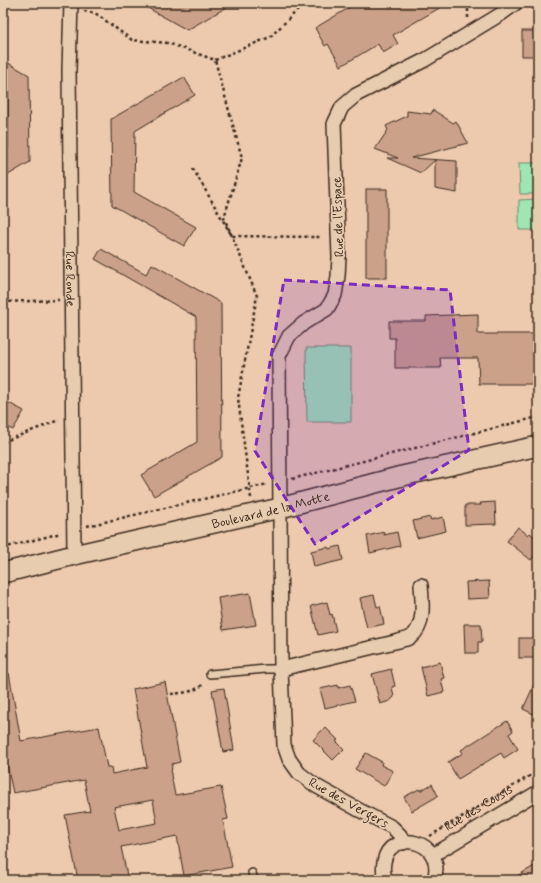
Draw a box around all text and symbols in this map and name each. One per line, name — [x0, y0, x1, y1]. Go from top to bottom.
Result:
street label: Rue de l'Espace — [329, 176, 348, 257]
street label: Rue Ronde — [61, 251, 78, 307]
street label: Boulevard de la Motte — [210, 488, 332, 533]
street label: Rue des Vergers — [304, 774, 392, 834]
street label: Rue des Cousis — [441, 781, 516, 836]

